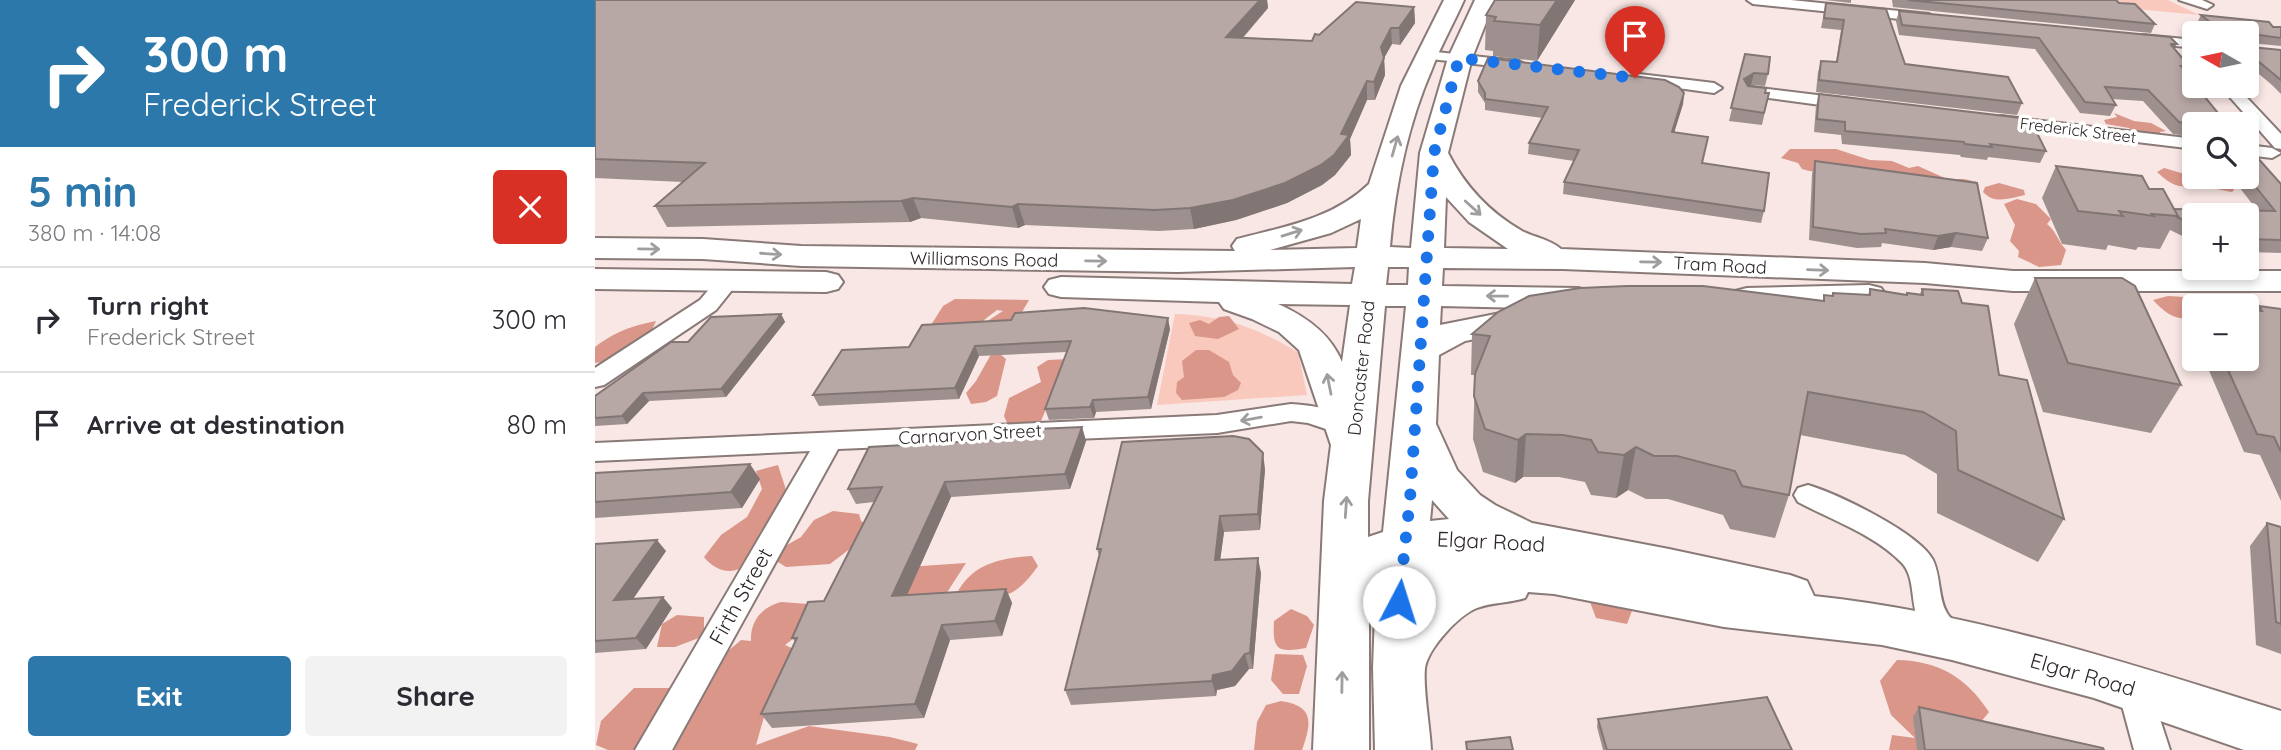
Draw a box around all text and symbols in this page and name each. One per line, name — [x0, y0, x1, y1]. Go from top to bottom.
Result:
pin — [1605, 6, 1665, 78]
icon: arrive — [1616, 17, 1654, 55]
north arrow — [2182, 21, 2259, 98]
map controls — [2182, 21, 2259, 371]
text: 300 m — [143, 23, 288, 84]
icon: right — [28, 28, 119, 119]
text: Frederick Street — [143, 84, 377, 124]
button: search — [2182, 112, 2259, 189]
street label: Frederick Street — [2019, 113, 2137, 147]
one-way arrow — [1389, 135, 1402, 157]
text: 5 min — [28, 165, 138, 218]
button: close — [493, 170, 567, 244]
one-way arrow — [1464, 200, 1482, 216]
button: + — [2182, 203, 2259, 280]
text: 380 m · 14:08 — [28, 218, 161, 247]
one-way arrow — [1280, 225, 1302, 238]
one-way arrow — [637, 242, 660, 256]
street label: Williamsons Road — [910, 246, 1058, 272]
one-way arrow — [759, 248, 782, 261]
street label: Tram Road — [1673, 251, 1767, 279]
one-way arrow — [1084, 254, 1107, 268]
one-way arrow — [1639, 255, 1662, 269]
one-way arrow — [1807, 264, 1830, 277]
text: Turn right — [87, 289, 209, 322]
one-way arrow — [1486, 290, 1509, 303]
button: − — [2182, 294, 2259, 371]
street label: Doncaster Road — [1342, 299, 1380, 437]
icon: right — [28, 301, 66, 339]
text: 300 m — [492, 303, 567, 336]
text: Frederick Street — [87, 322, 255, 351]
one-way arrow — [1322, 373, 1335, 396]
icon: arrive — [28, 406, 66, 444]
text: Arrive at destination — [87, 408, 345, 441]
text: 80 m — [507, 408, 567, 441]
one-way arrow — [1240, 413, 1263, 426]
street label: Carnarvon Street — [898, 419, 1042, 449]
one-way arrow — [1340, 496, 1353, 519]
street label: Elgar Road — [1436, 525, 1546, 557]
street label: Firth Street — [703, 543, 777, 649]
position arrow — [1362, 565, 1436, 639]
street label: Elgar Road — [2027, 647, 2139, 701]
button: Exit — [28, 656, 291, 736]
button: Share — [305, 656, 567, 736]
one-way arrow — [1335, 671, 1349, 694]

